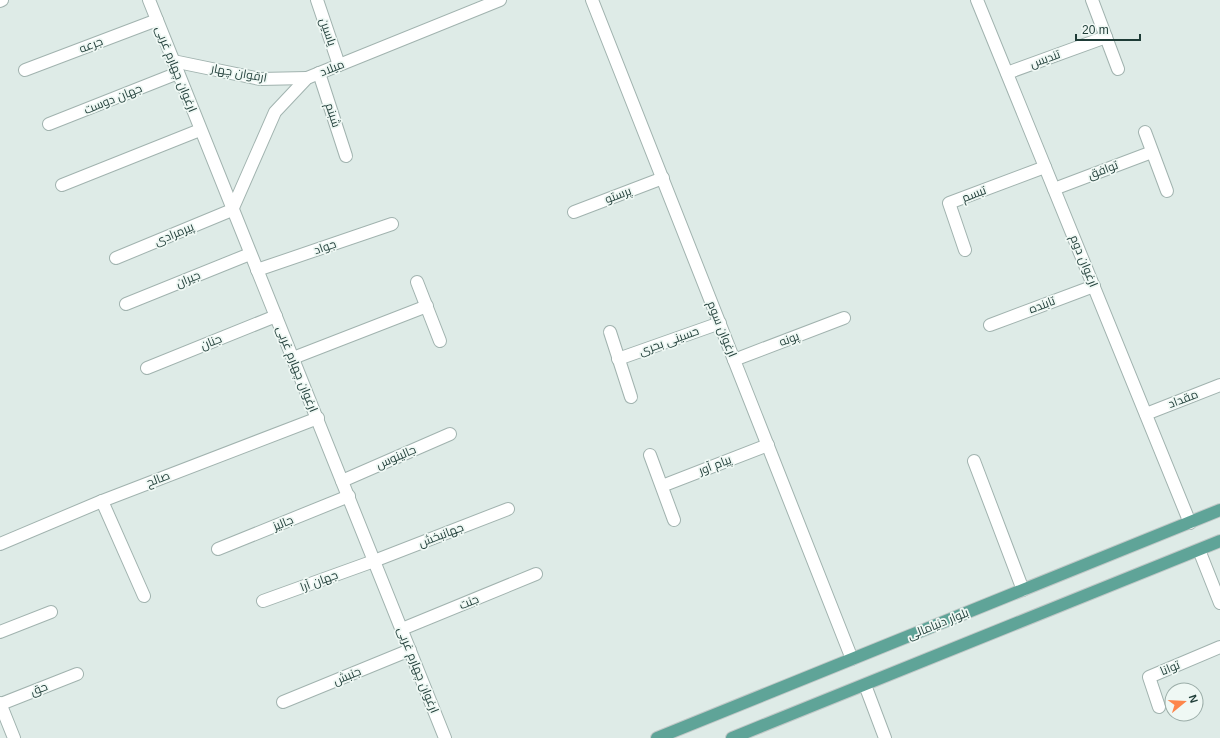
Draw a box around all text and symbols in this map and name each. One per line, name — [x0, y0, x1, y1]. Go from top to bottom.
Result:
street label: یاسین — [317, 16, 340, 49]
scale bar — [1076, 16, 1140, 42]
text: 20 m — [1082, 23, 1109, 37]
street label: ارغوان چهارم غربی — [150, 24, 200, 115]
street label: جرعه — [77, 34, 105, 56]
street label: تندیس — [1028, 47, 1063, 71]
street label: میلاد — [318, 57, 346, 79]
street label: ارقوان چهار — [209, 61, 268, 87]
street label: جهان دوست — [82, 81, 144, 117]
street label: شبنم — [322, 101, 344, 129]
street label: توافق — [1086, 158, 1121, 182]
street label: پرستو — [603, 183, 635, 208]
street label: تبسم — [960, 183, 989, 206]
street label: پیرمرادی — [152, 219, 197, 250]
street label: ارغوان دوم — [1066, 233, 1101, 289]
street label: جواد — [312, 237, 338, 257]
street label: جیران — [174, 268, 202, 290]
street label: تابنده — [1027, 293, 1058, 316]
street label: ارغوان سوم — [703, 299, 740, 360]
street label: ارغوان چهارم غربی — [271, 324, 321, 415]
street label: حسینی بحری — [637, 324, 701, 358]
street label: پونه — [777, 329, 802, 351]
street label: جنان — [198, 331, 224, 353]
street label: مقداد — [1166, 387, 1200, 411]
street label: جالینوس — [374, 442, 418, 472]
street label: پیام آور — [696, 452, 735, 480]
street label: صالح — [144, 468, 172, 491]
street label: جالیز — [270, 513, 295, 534]
street label: جهانبخش — [417, 520, 465, 550]
street label: جهان آرا — [298, 568, 340, 594]
street label: جنت — [457, 592, 481, 612]
street label: بلوار دنیامالی — [905, 605, 971, 643]
street label: ارغوان چهارم غربی — [392, 625, 442, 716]
street label: توانا — [1158, 657, 1183, 678]
street label: جنبش — [331, 664, 363, 688]
street label: حق — [28, 679, 50, 699]
north arrow — [1164, 682, 1204, 722]
text: N — [1187, 693, 1200, 705]

